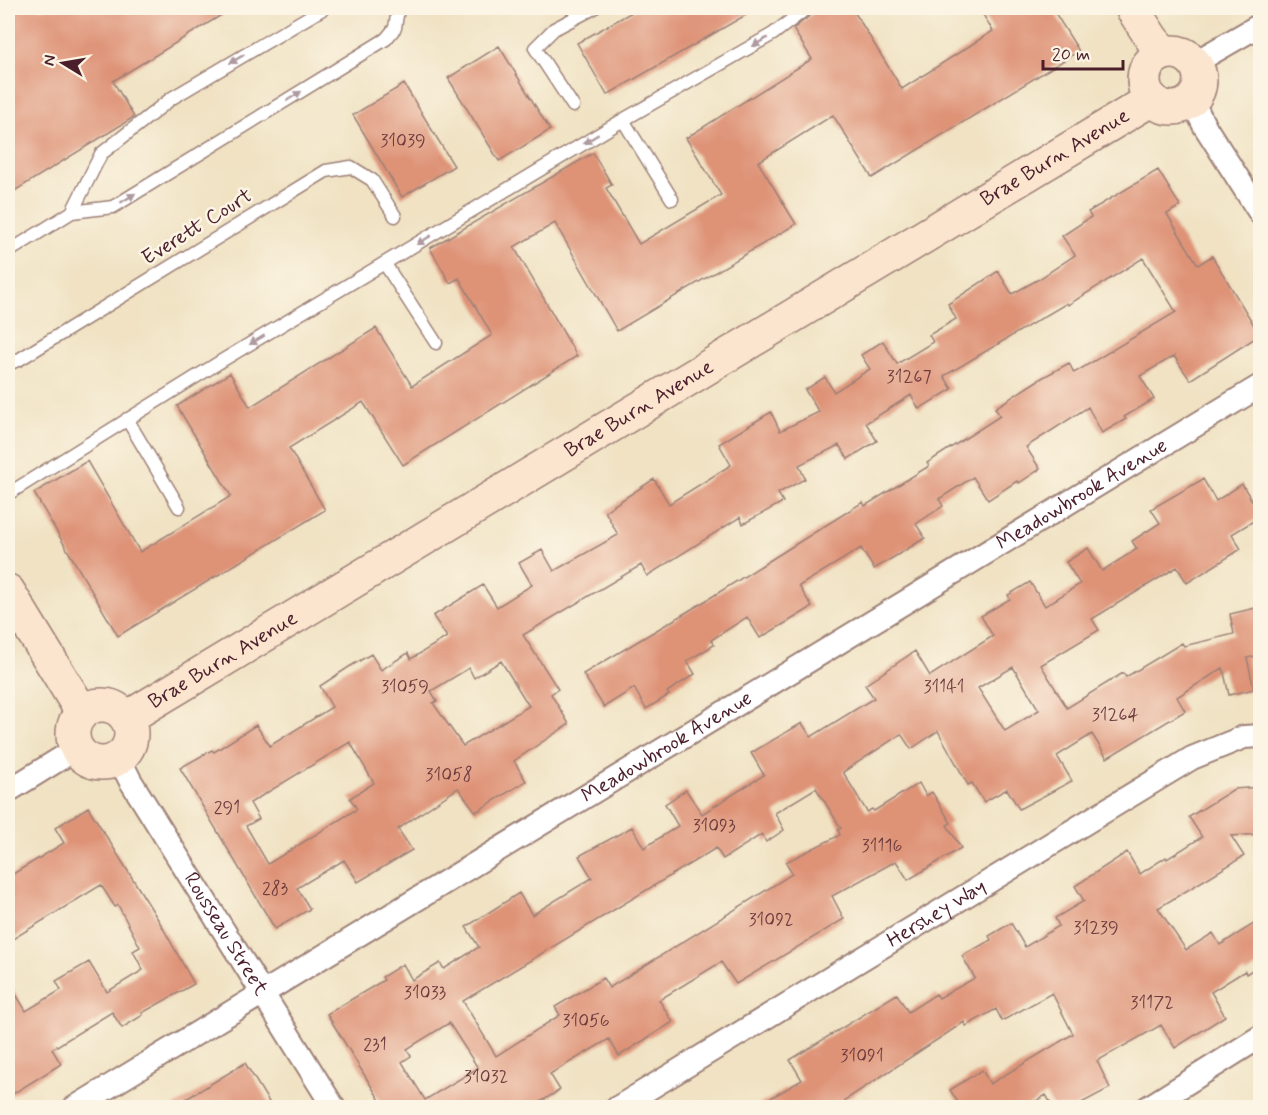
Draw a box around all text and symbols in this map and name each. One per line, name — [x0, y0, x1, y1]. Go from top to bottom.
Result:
north arrow — [33, 33, 93, 93]
scale bar — [1043, 33, 1122, 71]
one-way arrow — [752, 36, 768, 47]
text: 20 m — [1052, 43, 1090, 67]
text: N — [38, 53, 61, 68]
one-way arrow — [229, 54, 246, 64]
one-way arrow — [286, 90, 302, 101]
street label: Brae Burn Avenue — [975, 102, 1135, 213]
house number: 31039 — [380, 129, 426, 153]
one-way arrow — [583, 134, 599, 145]
street label: Everett Court — [136, 182, 258, 272]
one-way arrow — [120, 193, 136, 204]
one-way arrow — [415, 235, 432, 245]
one-way arrow — [248, 335, 265, 345]
street label: Brae Burn Avenue — [559, 353, 719, 465]
house number: 31267 — [887, 365, 931, 389]
street label: Meadowbrook Avenue — [991, 432, 1173, 557]
street label: Brae Burn Avenue — [143, 604, 303, 716]
house number: 31059 — [381, 675, 429, 699]
house number: 31141 — [923, 675, 965, 699]
street label: Meadowbrook Avenue — [576, 684, 758, 810]
house number: 31264 — [1092, 703, 1138, 727]
house number: 31058 — [425, 763, 473, 787]
house number: 291 — [214, 796, 240, 820]
house number: 31093 — [692, 814, 736, 838]
house number: 31116 — [862, 834, 902, 858]
street label: Rousseau Street — [177, 867, 275, 1002]
street label: Hershey Way — [882, 873, 991, 954]
house number: 283 — [262, 877, 288, 901]
house number: 31092 — [748, 908, 794, 932]
house number: 31239 — [1073, 916, 1119, 940]
house number: 31033 — [404, 981, 447, 1005]
house number: 31172 — [1130, 991, 1174, 1015]
house number: 31056 — [562, 1009, 610, 1033]
house number: 231 — [363, 1033, 387, 1057]
house number: 31091 — [840, 1044, 884, 1068]
house number: 31032 — [464, 1065, 508, 1089]

